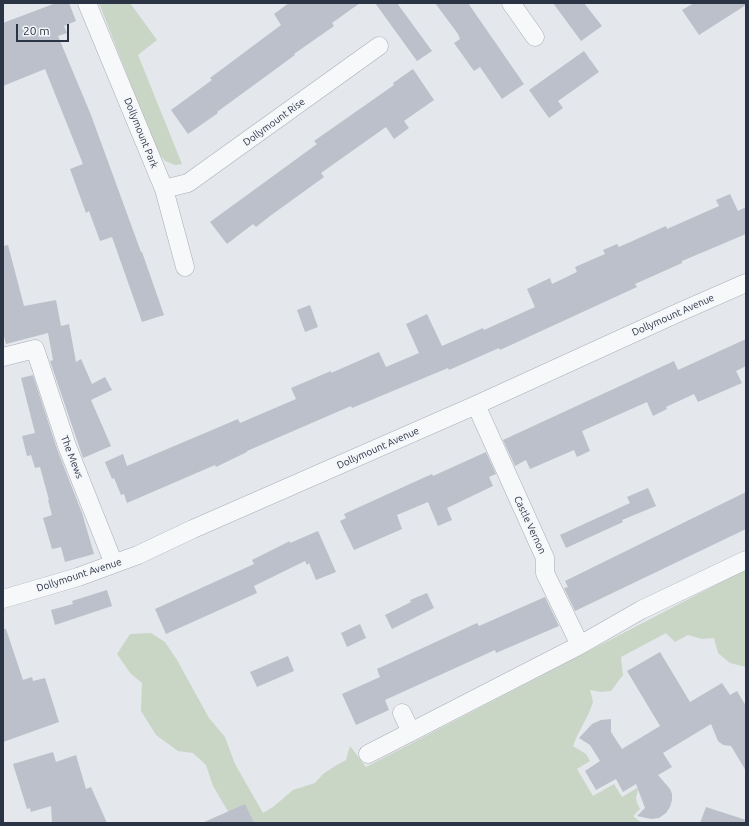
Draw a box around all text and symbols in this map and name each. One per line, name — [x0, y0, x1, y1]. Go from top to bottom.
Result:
scale bar — [18, 16, 71, 42]
text: 20 m — [23, 24, 50, 37]
street label: Dollymount Park — [121, 96, 161, 170]
street label: Dollymount Rise — [241, 96, 307, 148]
street label: Dollymount Avenue — [630, 291, 716, 339]
street label: Dollymount Avenue — [335, 424, 421, 472]
street label: The Mews — [58, 434, 86, 480]
street label: Castle Vernon — [511, 494, 549, 556]
street label: Dollymount Avenue — [35, 556, 123, 594]

